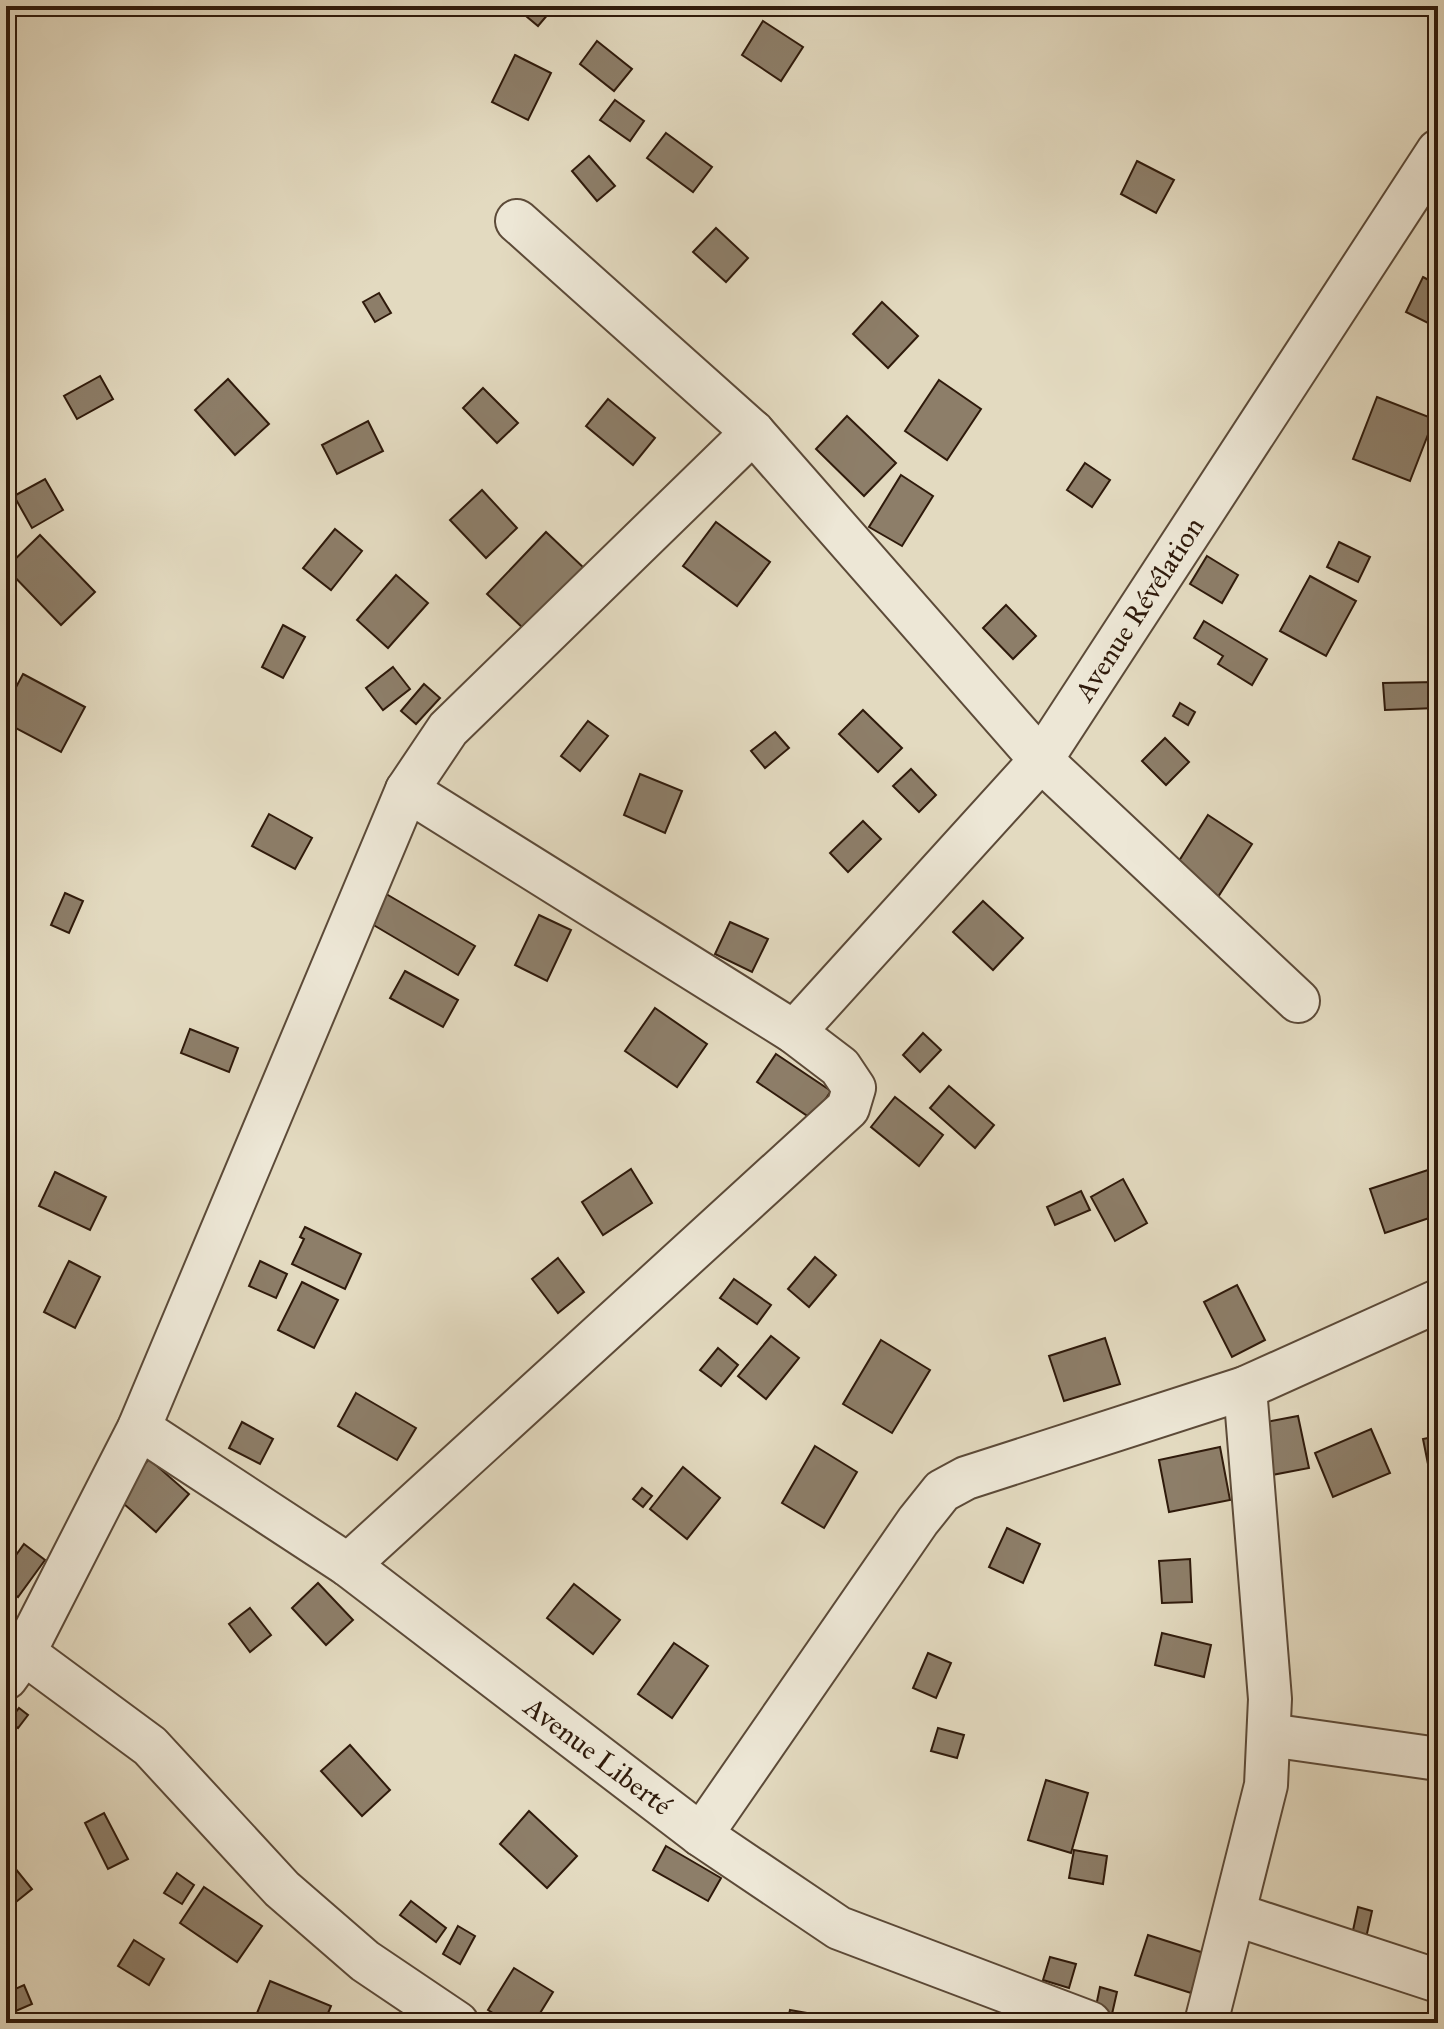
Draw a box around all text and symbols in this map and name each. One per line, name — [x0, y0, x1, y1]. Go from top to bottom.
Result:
street label: Avenue Révélation — [1066, 510, 1211, 708]
street label: Avenue Liberté — [517, 1689, 679, 1823]

